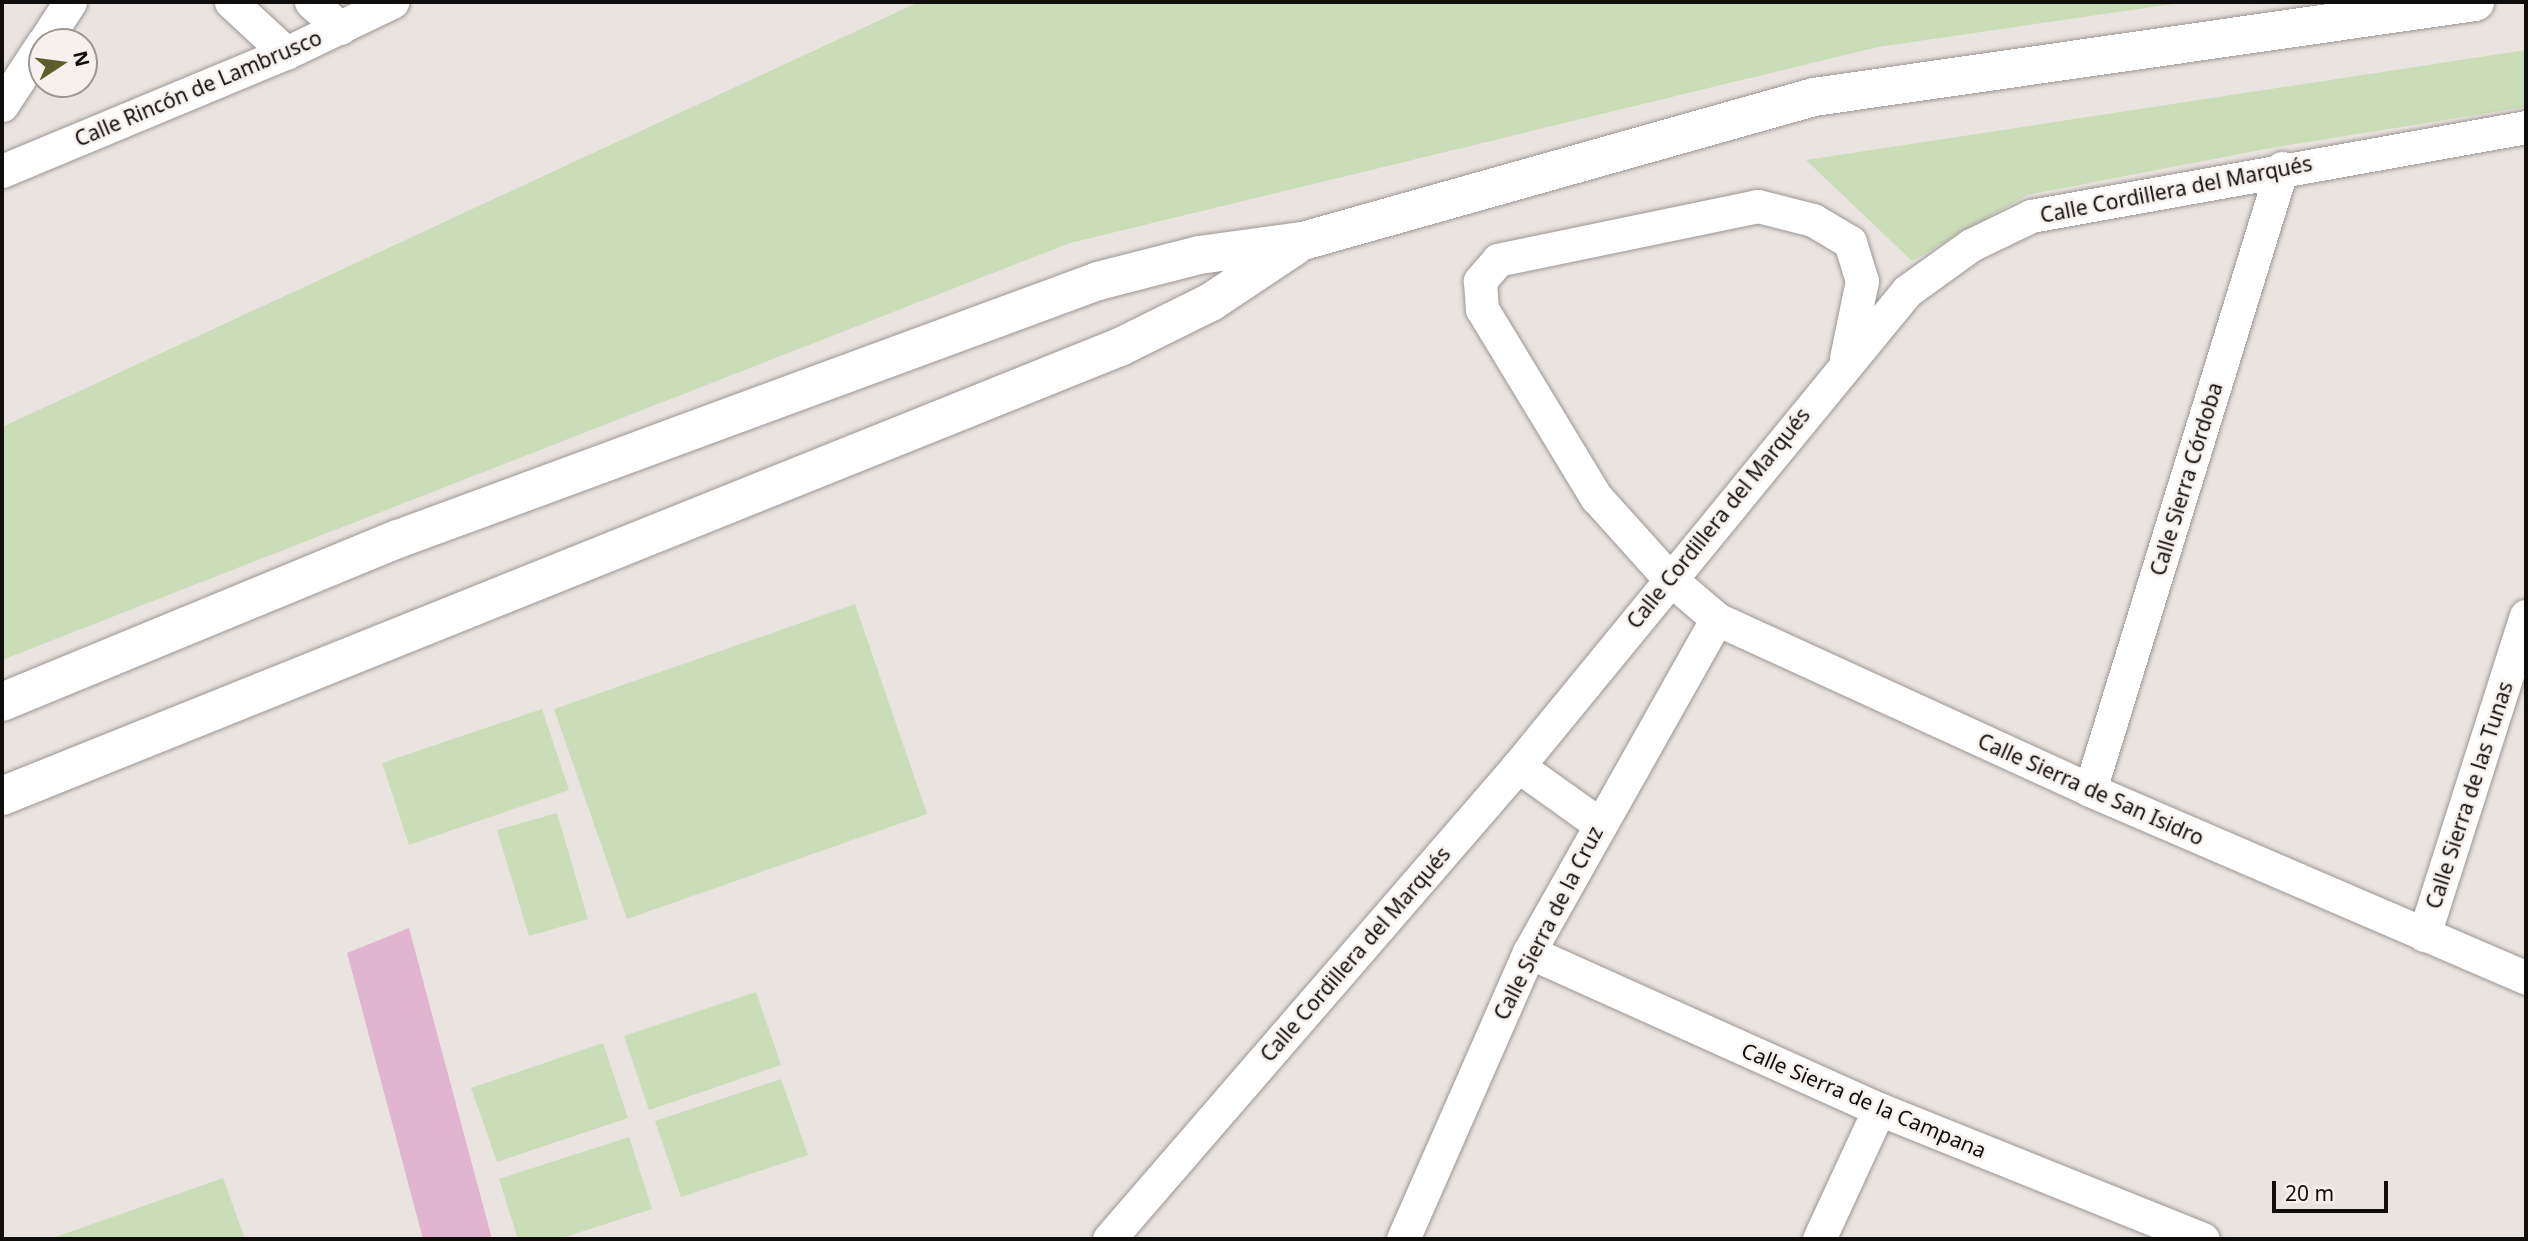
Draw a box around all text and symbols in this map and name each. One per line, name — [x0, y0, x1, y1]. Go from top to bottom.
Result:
street label: Calle Rincón de Lambrusco — [71, 24, 325, 152]
north arrow — [28, 28, 98, 98]
text: N — [67, 48, 96, 69]
street label: Calle Cordillera del Marqués — [2038, 150, 2314, 228]
street label: Calle Sierra Córdoba — [2145, 379, 2227, 579]
street label: Calle Cordillera del Marqués — [1621, 403, 1815, 633]
street label: Calle Sierra de las Tunas — [2420, 678, 2518, 912]
street label: Calle Sierra de San Isidro — [1974, 728, 2208, 850]
street label: Calle Sierra de la Cruz — [1488, 822, 1608, 1024]
street label: Calle Cordillera del Marqués — [1255, 841, 1455, 1067]
street label: Calle Sierra de la Campana — [1738, 1037, 1990, 1163]
scale bar — [2276, 1168, 2392, 1212]
text: 20 m — [2285, 1179, 2334, 1207]

